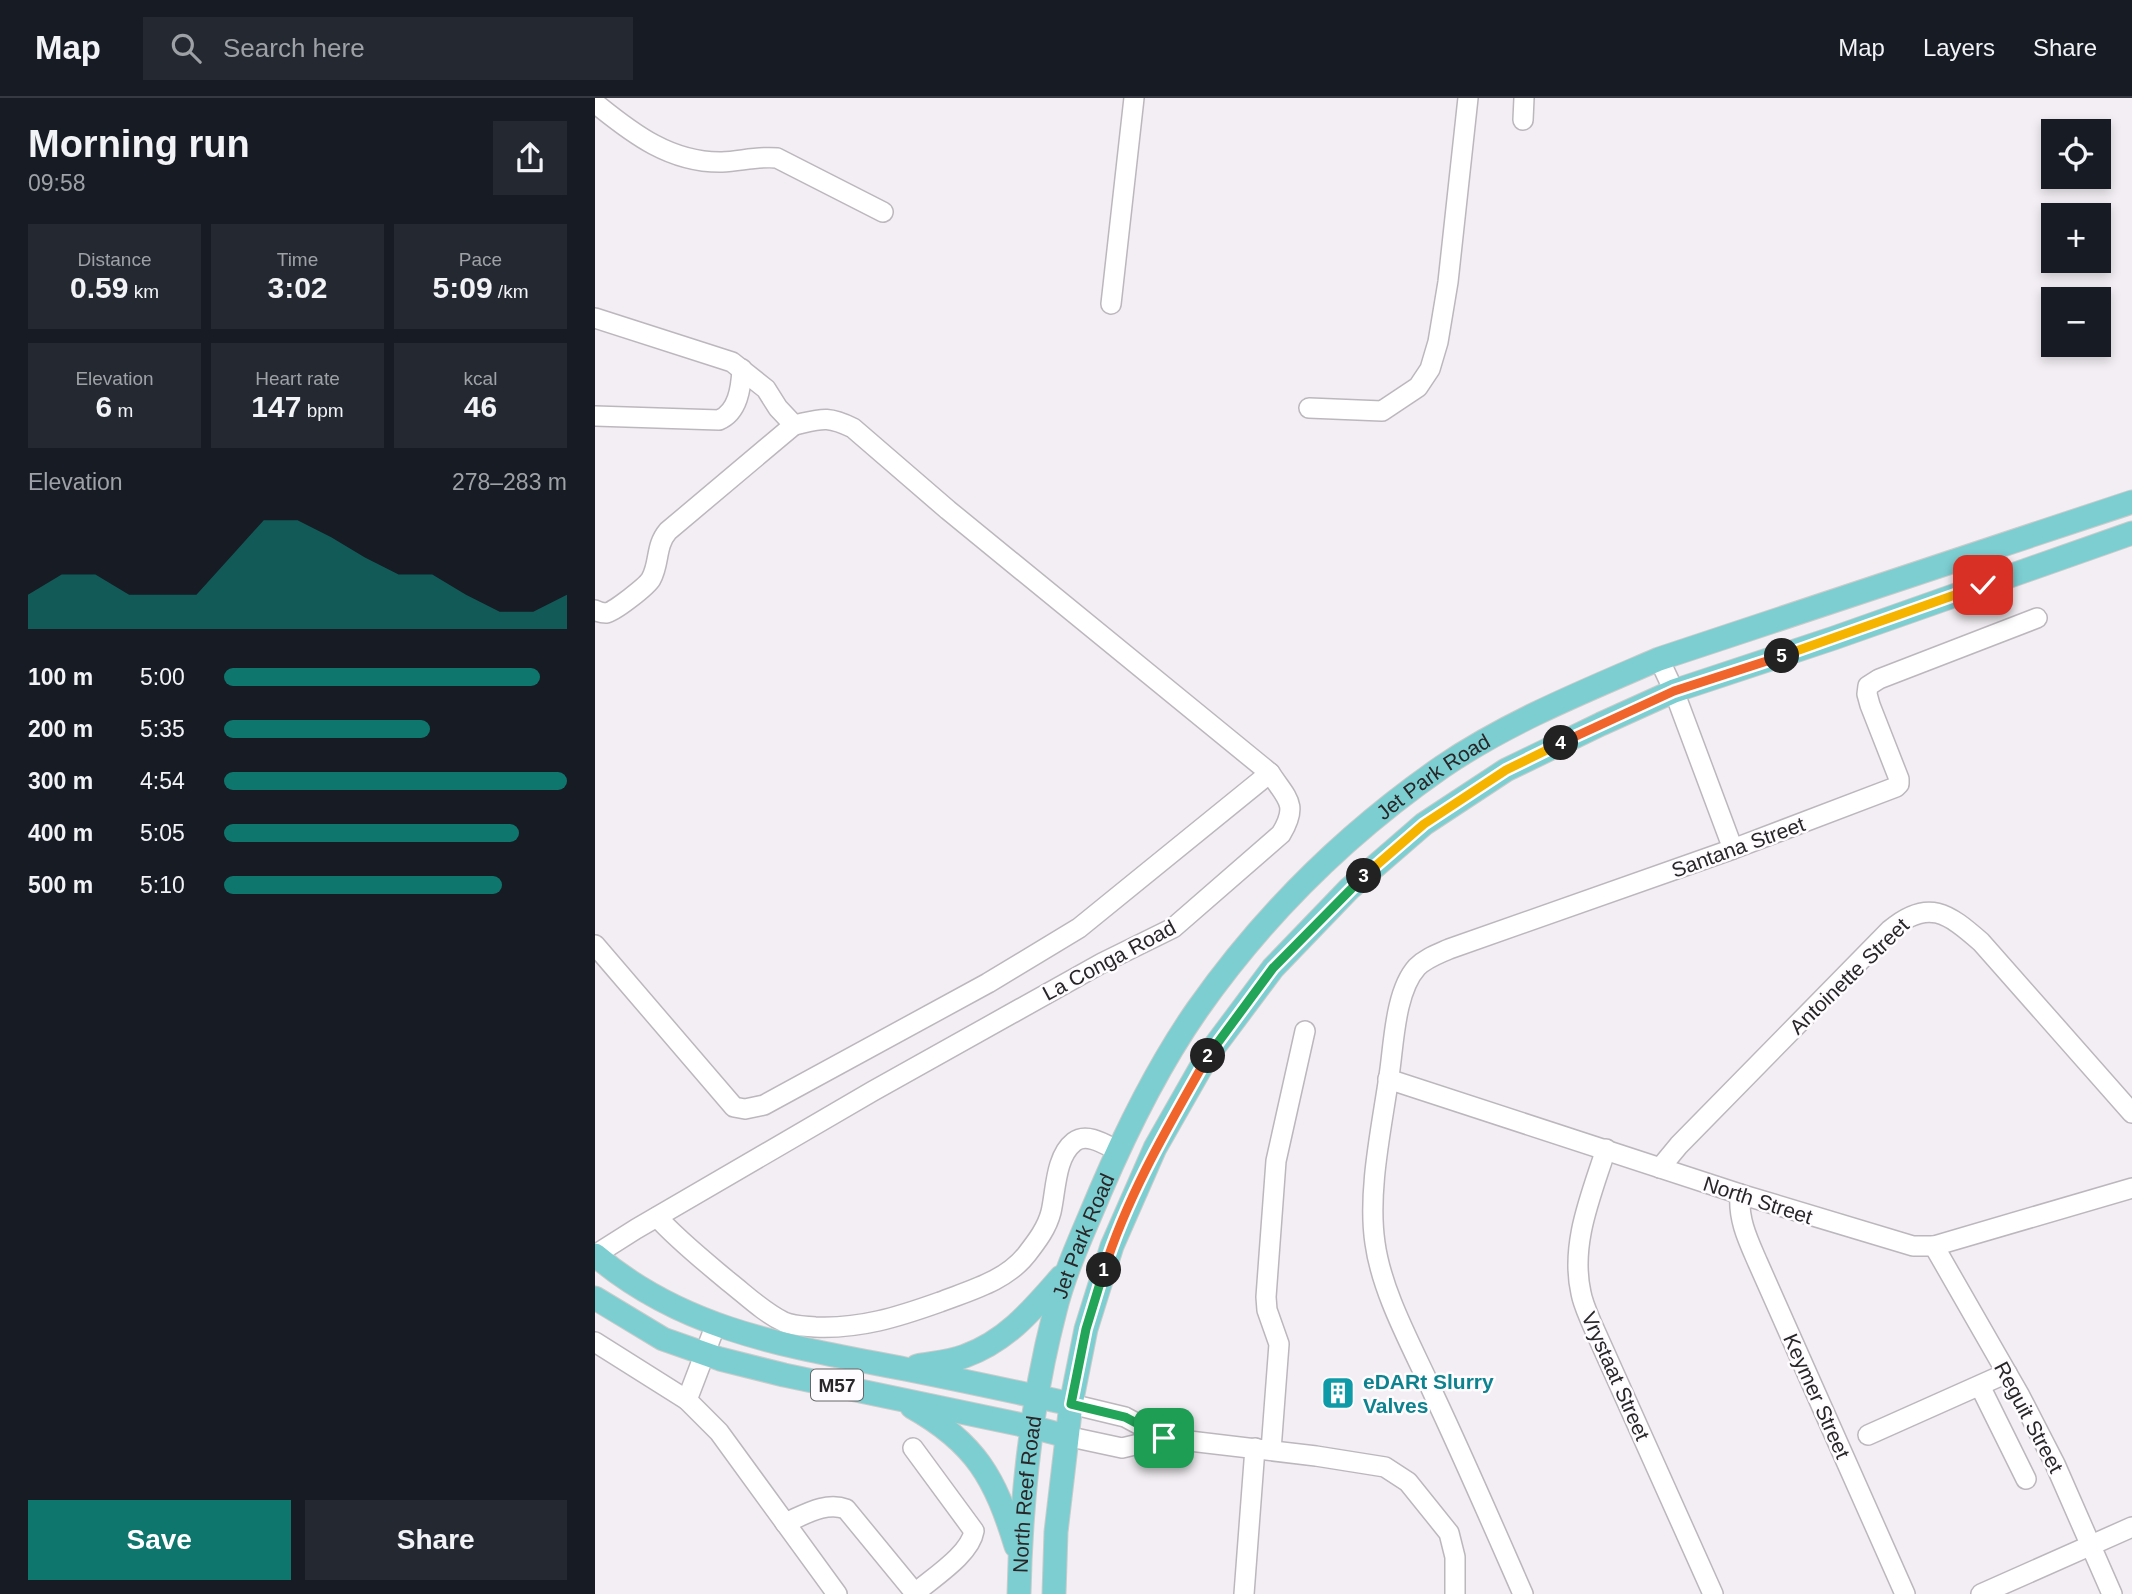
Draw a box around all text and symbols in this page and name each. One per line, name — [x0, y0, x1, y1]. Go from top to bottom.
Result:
search box — [143, 17, 633, 80]
text: Map — [35, 29, 101, 66]
icon: search — [167, 29, 205, 67]
text: Search here — [223, 33, 365, 63]
text: Map — [1838, 34, 1885, 61]
text: Layers — [1923, 34, 1995, 61]
text: Share — [2033, 34, 2097, 61]
map controls — [2041, 119, 2111, 357]
button: locate — [2041, 119, 2111, 189]
button: share — [493, 121, 567, 195]
text: Morning run — [28, 123, 250, 165]
text: 09:58 — [28, 170, 86, 196]
button: + — [2041, 203, 2111, 273]
text: Distance — [78, 249, 151, 270]
text: Time — [277, 249, 318, 270]
text: Pace — [459, 249, 502, 270]
text: 0.59 — [70, 271, 128, 304]
text: 3:02 — [267, 271, 328, 304]
text: 5:09 — [433, 271, 493, 304]
text: km — [128, 281, 159, 302]
text: /km — [493, 281, 528, 302]
button: − — [2041, 287, 2111, 357]
text: Elevation — [75, 368, 154, 389]
text: Heart rate — [255, 368, 340, 389]
text: kcal — [464, 368, 497, 389]
text: 6 — [96, 390, 112, 423]
text: 147 — [251, 390, 301, 423]
text: 46 — [464, 390, 497, 423]
text: m — [112, 400, 133, 421]
text: bpm — [301, 400, 344, 421]
text: Elevation — [28, 469, 123, 495]
text: 278–283 m — [452, 469, 567, 495]
pin — [1953, 555, 2013, 615]
icon: check — [1964, 566, 2002, 604]
pin: 5 — [1765, 638, 1799, 674]
text: 5 — [1776, 645, 1787, 666]
text: 100 m — [28, 664, 93, 690]
text: 5:00 — [140, 664, 185, 690]
text: 200 m — [28, 716, 93, 742]
text: 5:35 — [140, 716, 185, 742]
pin: 4 — [1543, 726, 1579, 760]
street label: Jet Park Road — [1372, 729, 1494, 824]
text: 4 — [1555, 732, 1566, 753]
text: 300 m — [28, 768, 93, 794]
text: 4:54 — [140, 768, 185, 794]
street label: Santana Street — [1668, 812, 1808, 882]
text: 400 m — [28, 820, 93, 846]
text: 5:05 — [140, 820, 185, 846]
pin: 3 — [1347, 858, 1381, 894]
text: 3 — [1358, 865, 1369, 886]
text: 500 m — [28, 872, 93, 898]
text: 5:10 — [140, 872, 185, 898]
street label: Antoinette Street — [1785, 913, 1913, 1039]
street label: La Conga Road — [1039, 915, 1179, 1005]
pin: 2 — [1191, 1038, 1225, 1074]
text: 2 — [1202, 1045, 1213, 1066]
street label: Jet Park Road — [1047, 1170, 1118, 1301]
street label: North Street — [1701, 1172, 1816, 1228]
pin: 1 — [1086, 1252, 1121, 1288]
text: 1 — [1098, 1259, 1109, 1280]
street label: Vrystaat Street — [1577, 1308, 1655, 1444]
street label: Keymer Street — [1779, 1330, 1855, 1462]
street label: Reguit Street — [1990, 1357, 2068, 1477]
road number: M57 — [811, 1370, 863, 1400]
place label: eDARt Slurry Valves — [1363, 1370, 1494, 1417]
building icon: eDARt Slurry Valves — [1319, 1374, 1357, 1412]
pin — [1134, 1408, 1194, 1468]
street label: North Reef Road — [1008, 1414, 1045, 1573]
icon: arrive — [1145, 1419, 1183, 1457]
button: Save — [28, 1500, 291, 1580]
button: Share — [305, 1500, 567, 1580]

